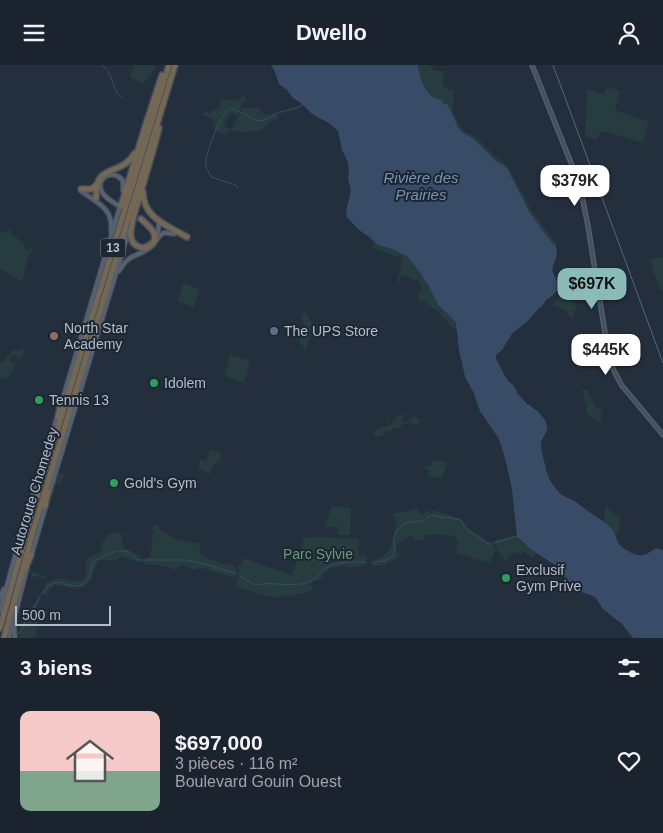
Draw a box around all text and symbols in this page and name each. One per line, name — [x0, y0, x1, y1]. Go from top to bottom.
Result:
icon: menu — [20, 19, 48, 47]
icon: person — [615, 19, 643, 47]
text: Dwello — [296, 20, 367, 45]
pin: $379K — [540, 165, 610, 207]
water label: Rivière des Prairies — [383, 169, 459, 203]
text: $379K — [551, 172, 599, 189]
road number: 13 — [100, 239, 126, 257]
pin: $697K — [557, 267, 627, 310]
text: $697K — [568, 275, 616, 292]
place label: North Star Academy — [64, 320, 128, 352]
place label: The UPS Store — [284, 323, 378, 339]
marker: The UPS Store — [268, 325, 280, 337]
marker: North Star Academy — [48, 330, 60, 342]
pin: $445K — [571, 333, 641, 376]
text: $445K — [582, 341, 630, 358]
place label: Idolem — [164, 375, 206, 391]
marker: Idolem — [148, 377, 160, 389]
place label: Tennis 13 — [49, 392, 109, 408]
marker: Tennis 13 — [33, 394, 45, 406]
street label: Autoroute Chomedey — [7, 425, 61, 557]
place label: Gold's Gym — [124, 475, 197, 491]
marker: Gold's Gym — [108, 477, 120, 489]
park label: Parc Sylvie — [283, 546, 353, 562]
place label: Exclusif Gym Prive — [516, 562, 582, 594]
marker: Exclusif Gym Prive — [500, 572, 512, 584]
scale bar — [15, 603, 111, 626]
text: 500 m — [22, 607, 61, 623]
icon: filters — [615, 654, 643, 682]
text: 3 biens — [20, 656, 92, 679]
icon: home — [60, 731, 120, 791]
text: $697,000 — [175, 731, 263, 754]
icon: heart — [615, 747, 643, 775]
text: 3 pièces · 116 m² — [175, 755, 297, 772]
text: Boulevard Gouin Ouest — [175, 773, 341, 790]

